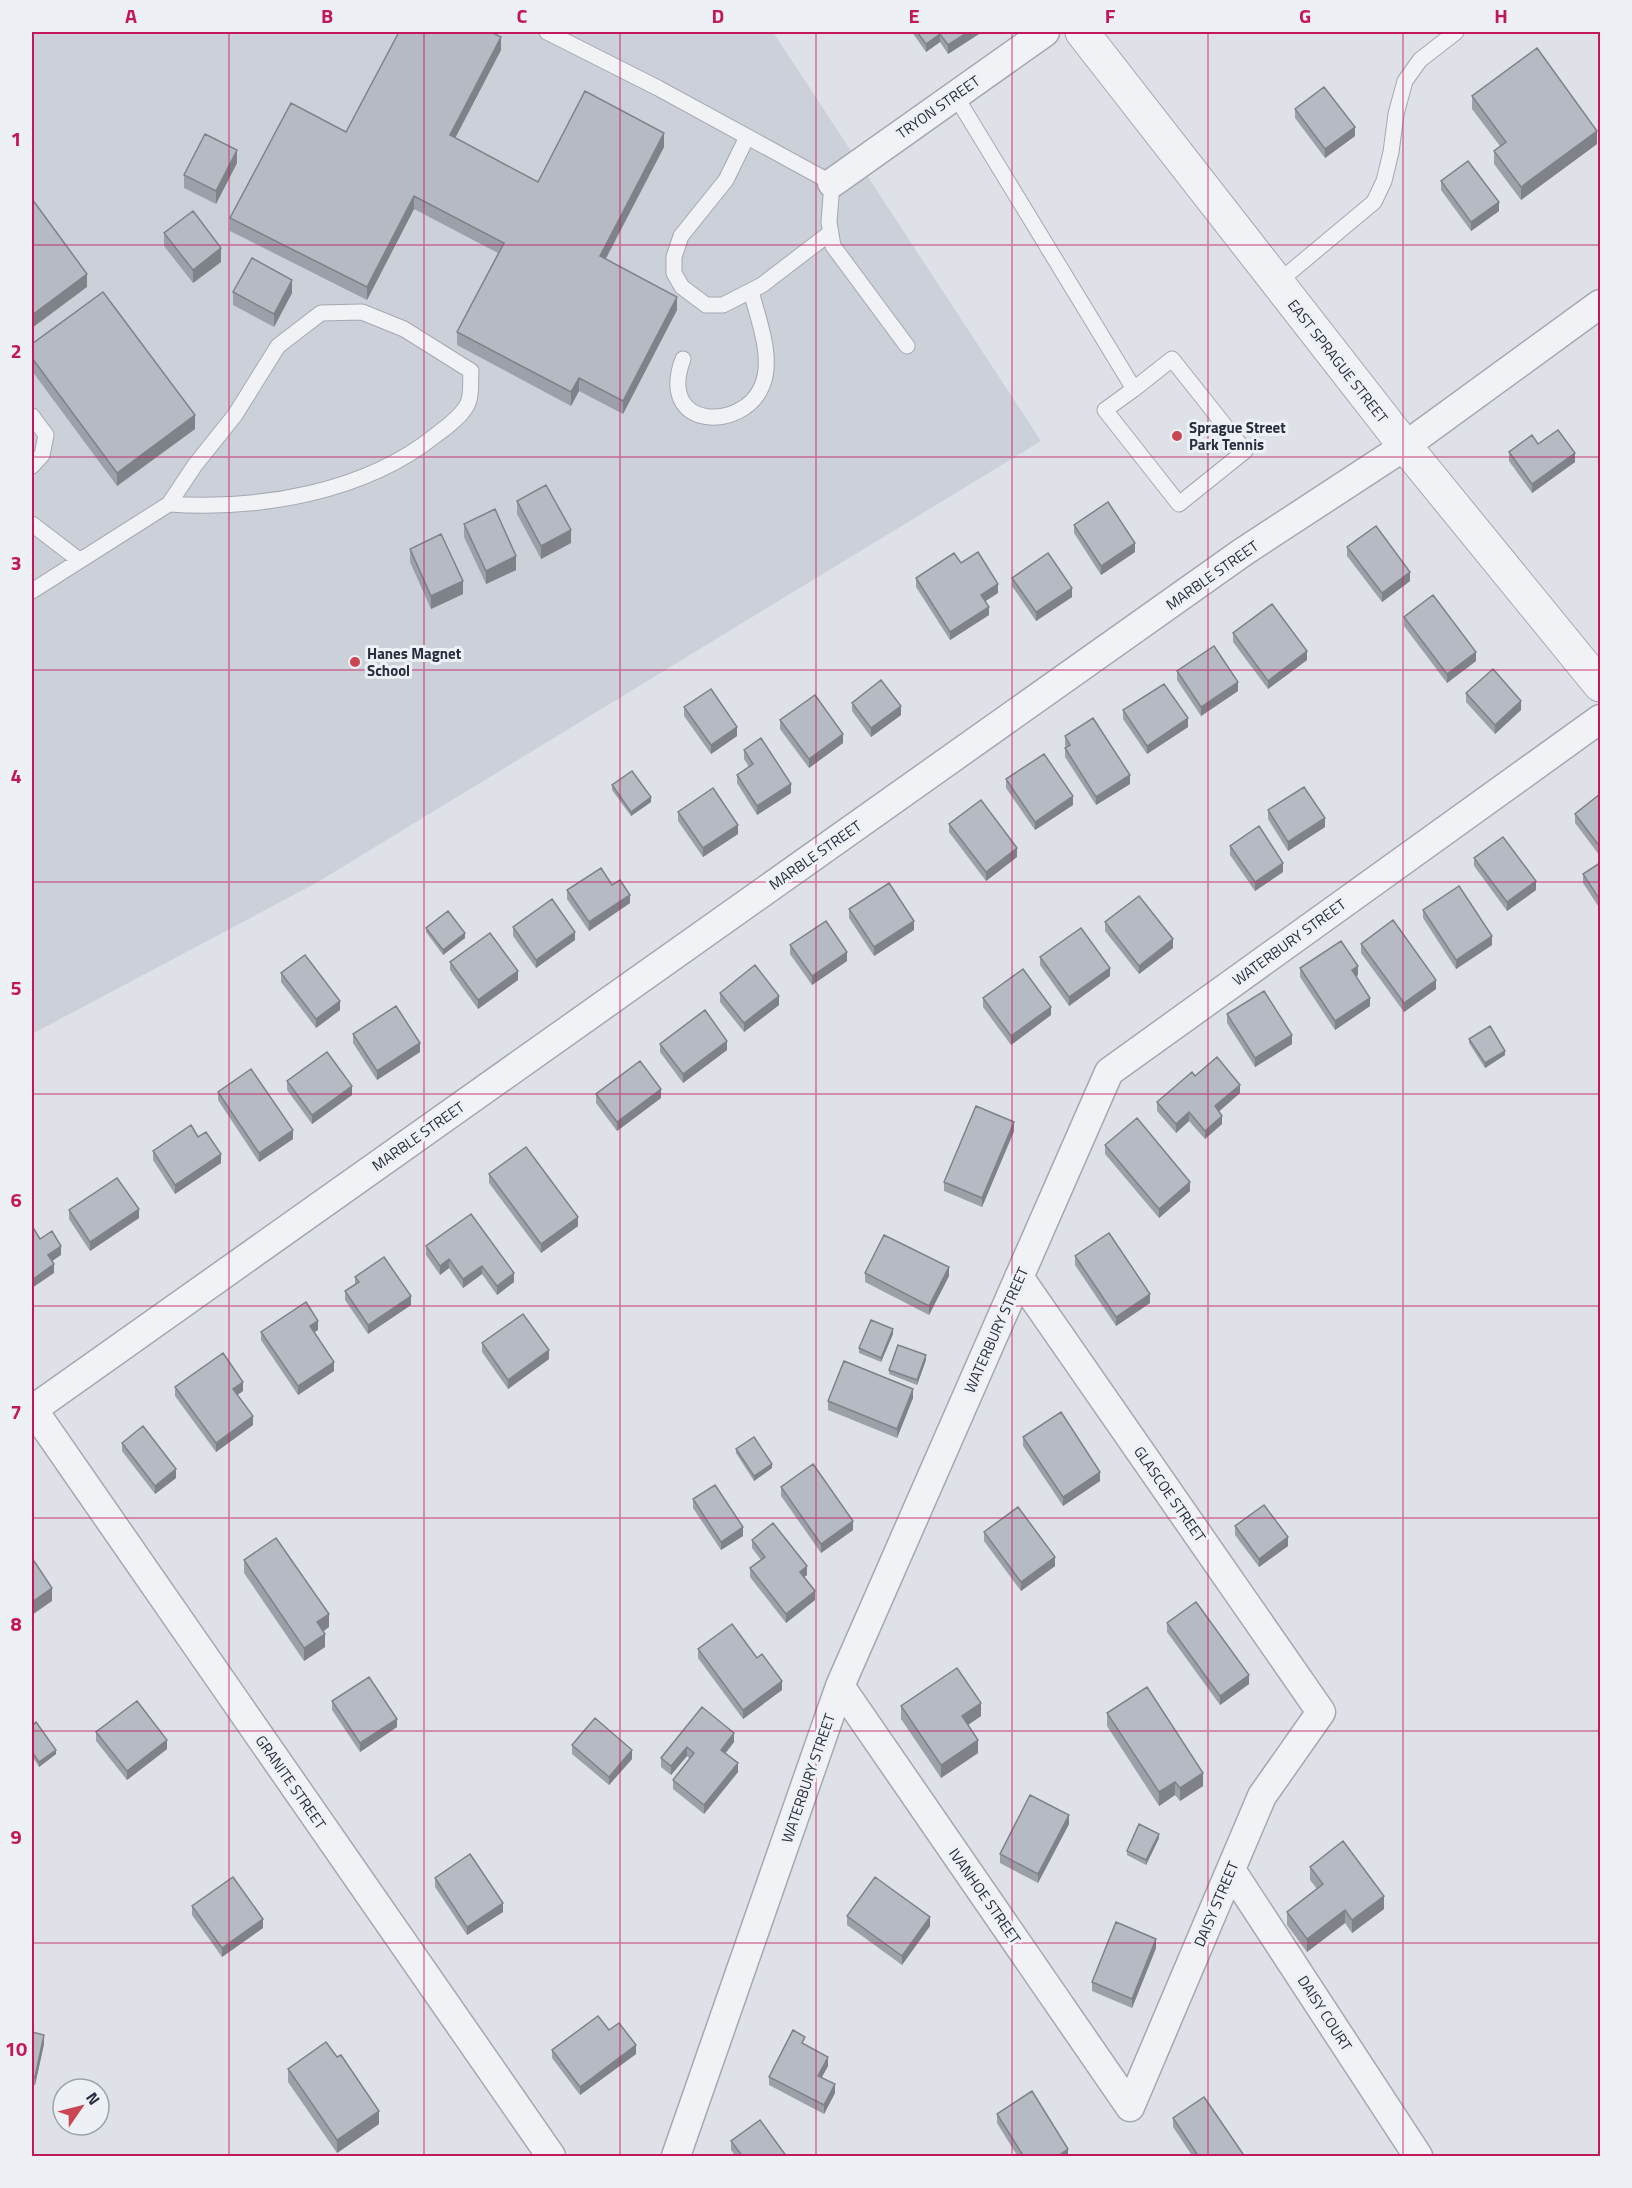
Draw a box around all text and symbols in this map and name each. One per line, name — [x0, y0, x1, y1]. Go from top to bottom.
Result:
text: A — [125, 0, 137, 31]
text: B — [321, 0, 333, 31]
text: C — [517, 0, 528, 31]
text: D — [712, 0, 724, 31]
text: E — [908, 0, 920, 31]
text: F — [1105, 0, 1116, 31]
text: G — [1299, 0, 1311, 31]
text: H — [1494, 0, 1508, 31]
street label: TRYON STREET — [891, 70, 985, 144]
text: 1 — [10, 123, 22, 154]
street label: EAST SPRAGUE STREET — [1282, 294, 1394, 428]
text: 2 — [10, 335, 22, 366]
place label: Sprague Street Park Tennis — [1189, 416, 1286, 456]
marker: Sprague Street Park Tennis — [1170, 429, 1184, 443]
street label: MARBLE STREET — [1161, 534, 1263, 616]
text: 3 — [10, 547, 22, 578]
place label: Hanes Magnet School — [367, 642, 462, 682]
marker: Hanes Magnet School — [348, 655, 362, 669]
text: 4 — [10, 760, 22, 791]
street label: MARBLE STREET — [764, 814, 866, 896]
street label: WATERBURY STREET — [1227, 893, 1351, 991]
text: 5 — [10, 972, 22, 1003]
street label: MARBLE STREET — [367, 1095, 469, 1177]
text: 6 — [10, 1184, 22, 1215]
street label: WATERBURY STREET — [958, 1263, 1034, 1397]
text: 7 — [10, 1396, 22, 1427]
street label: GLASCOE STREET — [1128, 1441, 1212, 1547]
text: 8 — [10, 1608, 22, 1639]
street label: WATERBURY STREET — [775, 1710, 841, 1846]
street label: GRANITE STREET — [250, 1730, 332, 1834]
text: 9 — [10, 1821, 22, 1852]
street label: IVANHOE STREET — [943, 1843, 1027, 1949]
street label: DAISY STREET — [1188, 1857, 1244, 1950]
street label: DAISY COURT — [1292, 1971, 1358, 2055]
text: 10 — [5, 2033, 27, 2064]
north arrow — [51, 2077, 111, 2137]
text: N — [80, 2087, 106, 2110]

